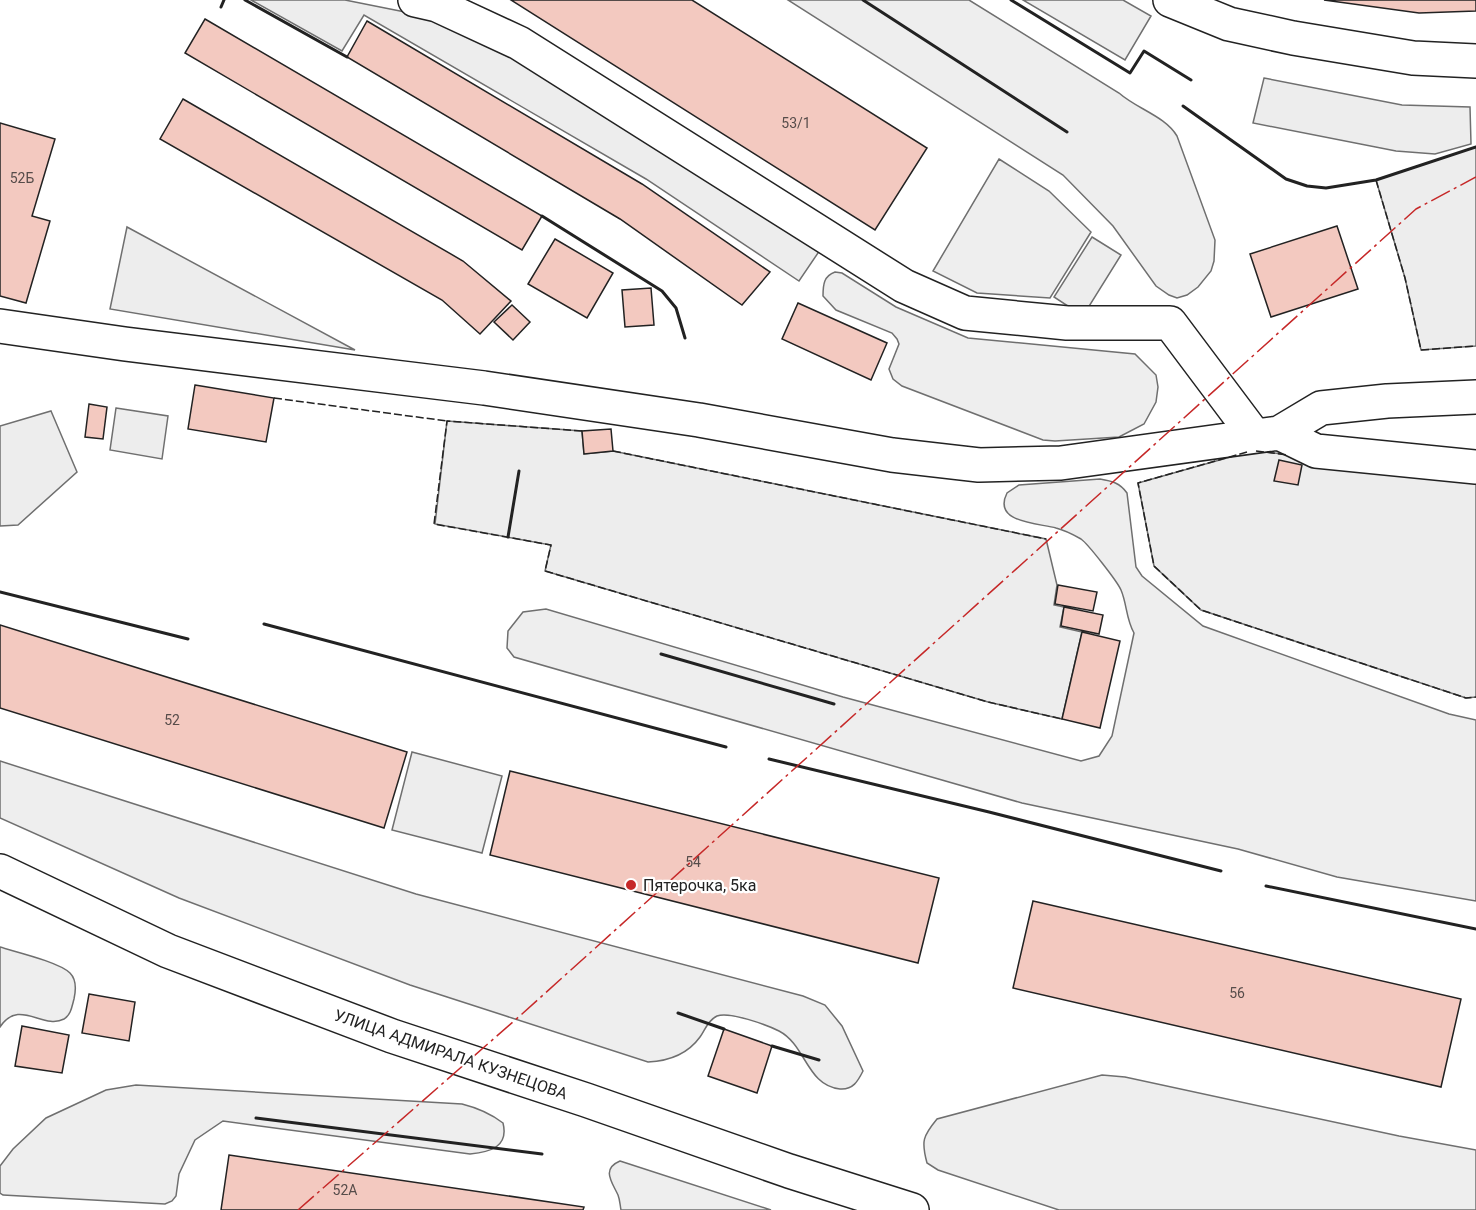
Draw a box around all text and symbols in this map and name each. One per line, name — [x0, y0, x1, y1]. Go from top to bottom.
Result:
house number: 53/1 — [781, 115, 811, 131]
house number: 52Б — [10, 170, 34, 186]
house number: 52 — [164, 712, 180, 728]
house number: 54 — [685, 854, 701, 870]
place label: Пятерочка, 5ка — [643, 876, 756, 895]
marker: Пятерочка, 5ка — [624, 878, 638, 892]
house number: 56 — [1229, 985, 1245, 1001]
street label: УЛИЦА АДМИРАЛА КУЗНЕЦОВА — [332, 1006, 571, 1104]
house number: 52А — [333, 1182, 357, 1198]

